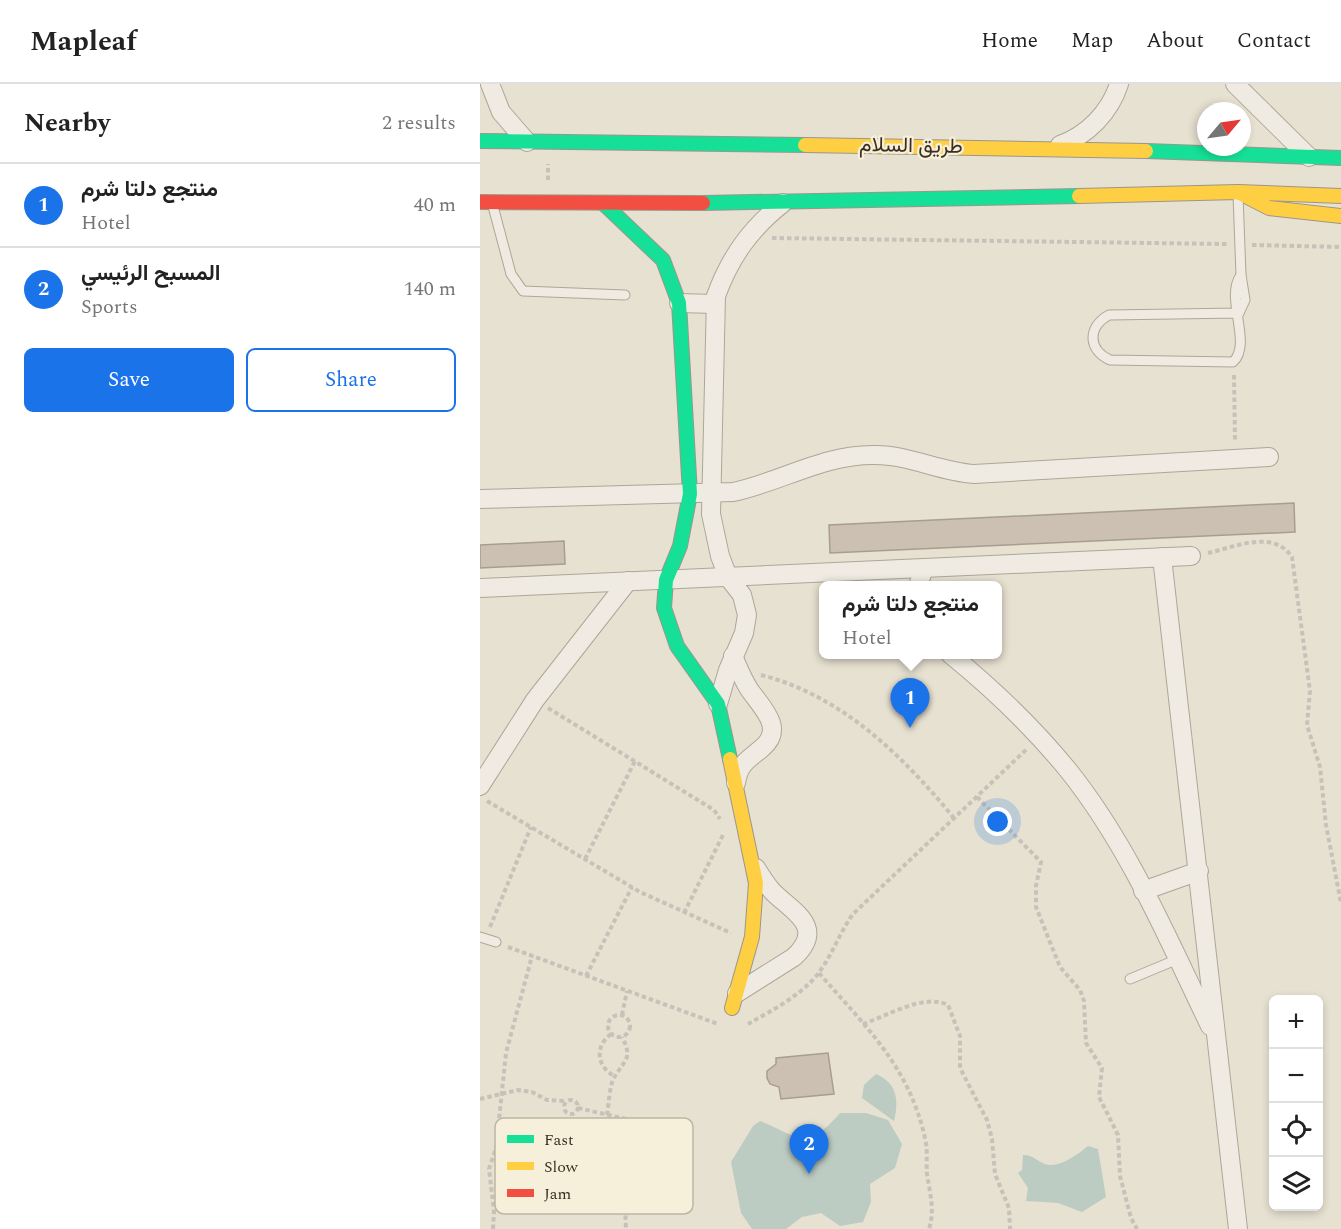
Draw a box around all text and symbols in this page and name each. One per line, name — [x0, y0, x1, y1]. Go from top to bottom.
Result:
text: Mapleaf — [30, 20, 137, 63]
text: Home — [981, 25, 1038, 57]
text: Map — [1071, 25, 1113, 57]
text: About — [1146, 25, 1204, 57]
text: Contact — [1237, 25, 1311, 57]
north arrow — [1197, 102, 1251, 156]
text: Nearby — [24, 103, 110, 143]
text: 2 results — [382, 108, 456, 138]
street label: طريق السلام — [859, 129, 963, 163]
text: منتجع دلتا شرم — [81, 173, 218, 206]
text: 1 — [38, 190, 49, 220]
text: 40 m — [414, 190, 456, 220]
text: Hotel — [81, 208, 131, 238]
text: المسبح الرئيسي — [81, 257, 221, 290]
text: 2 — [38, 274, 49, 304]
text: 140 m — [404, 274, 456, 304]
text: Sports — [81, 292, 138, 322]
button: Save — [24, 348, 234, 412]
button: Share — [246, 348, 456, 412]
popup — [819, 581, 1002, 659]
text: منتجع دلتا شرم — [842, 588, 979, 621]
text: Hotel — [842, 623, 892, 653]
pin: 1 — [890, 678, 930, 728]
your location — [983, 807, 1012, 836]
map controls — [1269, 995, 1323, 1211]
button: + — [1269, 995, 1323, 1049]
button: − — [1269, 1049, 1323, 1103]
button: locate — [1269, 1103, 1323, 1157]
legend — [495, 1118, 693, 1214]
pin: 2 — [790, 1124, 828, 1174]
text: Fast — [544, 1128, 574, 1152]
text: Slow — [544, 1155, 579, 1179]
button: layers — [1269, 1157, 1323, 1211]
text: Jam — [544, 1182, 572, 1206]

